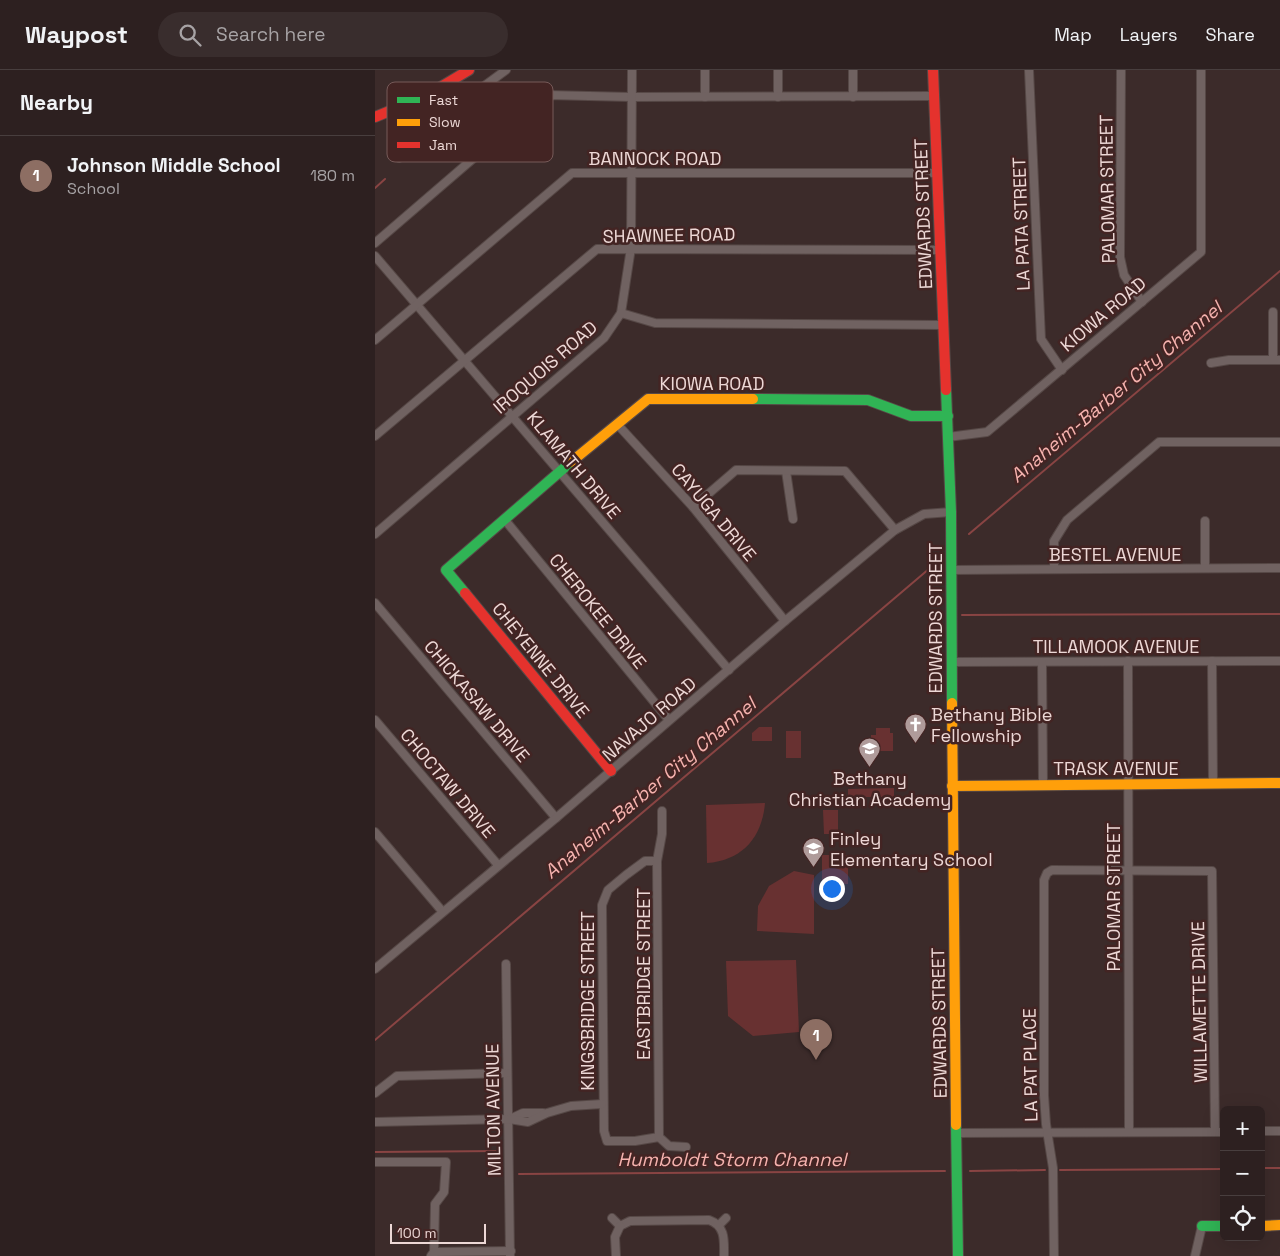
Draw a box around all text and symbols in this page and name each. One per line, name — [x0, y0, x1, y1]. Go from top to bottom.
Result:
search box — [158, 12, 508, 57]
text: Waypost — [25, 19, 128, 50]
icon: search — [176, 21, 204, 49]
text: Search here — [216, 22, 326, 47]
text: Map — [1054, 23, 1092, 46]
text: Layers — [1120, 23, 1177, 46]
text: Share — [1205, 23, 1255, 46]
legend — [387, 82, 553, 162]
text: Nearby — [20, 89, 93, 116]
text: Fast — [429, 91, 458, 109]
text: Slow — [429, 113, 461, 131]
street label: PALOMAR STREET — [1094, 114, 1120, 264]
text: Jam — [429, 136, 457, 154]
street label: EDWARDS STREET — [909, 138, 937, 290]
street label: BANNOCK ROAD — [589, 147, 721, 170]
text: Johnson Middle School — [67, 153, 281, 178]
street label: LA PATA STREET — [1007, 156, 1035, 291]
text: 1 — [32, 165, 40, 186]
text: 180 m — [310, 165, 355, 186]
text: School — [67, 178, 120, 199]
street label: SHAWNEE ROAD — [602, 222, 736, 248]
street label: KIOWA ROAD — [1055, 272, 1151, 356]
water label: Anaheim-Barber City Channel — [1005, 294, 1229, 488]
street label: IROQUOIS ROAD — [488, 316, 602, 418]
street label: KIOWA ROAD — [660, 372, 764, 395]
street label: KLAMATH DRIVE — [522, 406, 626, 524]
street label: CAYUGA DRIVE — [666, 458, 762, 566]
street label: EDWARDS STREET — [924, 542, 947, 693]
street label: BESTEL AVENUE — [1049, 543, 1181, 566]
street label: CHEROKEE DRIVE — [544, 549, 652, 673]
street label: CHEYENNE DRIVE — [487, 597, 595, 723]
street label: CHICKASAW DRIVE — [419, 635, 535, 767]
street label: TILLAMOOK AVENUE — [1033, 635, 1199, 658]
street label: NAVAJO ROAD — [597, 672, 701, 766]
water label: Anaheim-Barber City Channel — [539, 690, 763, 884]
place label: Bethany Bible Fellowship — [931, 703, 1052, 747]
church icon: Bethany Bible Fellowship — [903, 712, 927, 743]
street label: CHOCTAW DRIVE — [395, 724, 501, 842]
school or university icon: Bethany Christian Academy — [858, 736, 882, 767]
street label: TRASK AVENUE — [1053, 757, 1179, 780]
place label: Bethany Christian Academy — [789, 767, 951, 811]
street label: PALOMAR STREET — [1102, 822, 1125, 971]
place label: Finley Elementary School — [830, 827, 993, 871]
school or university icon: Finley Elementary School — [802, 836, 826, 867]
your location — [819, 876, 845, 902]
street label: EASTBRIDGE STREET — [632, 888, 655, 1060]
street label: KINGSBRIDGE STREET — [576, 911, 599, 1091]
street label: WILLAMETTE DRIVE — [1186, 921, 1212, 1083]
street label: EDWARDS STREET — [926, 947, 952, 1099]
street label: LA PAT PLACE — [1018, 1008, 1042, 1122]
pin: 1 — [800, 1019, 832, 1060]
street label: MILTON AVENUE — [480, 1044, 506, 1176]
map controls — [1220, 1106, 1265, 1241]
button: + — [1220, 1106, 1265, 1151]
water label: Humboldt Storm Channel — [617, 1147, 849, 1172]
button: − — [1220, 1151, 1265, 1196]
button: locate — [1220, 1196, 1265, 1241]
scale bar — [390, 1221, 486, 1244]
text: 100 m — [397, 1224, 436, 1242]

